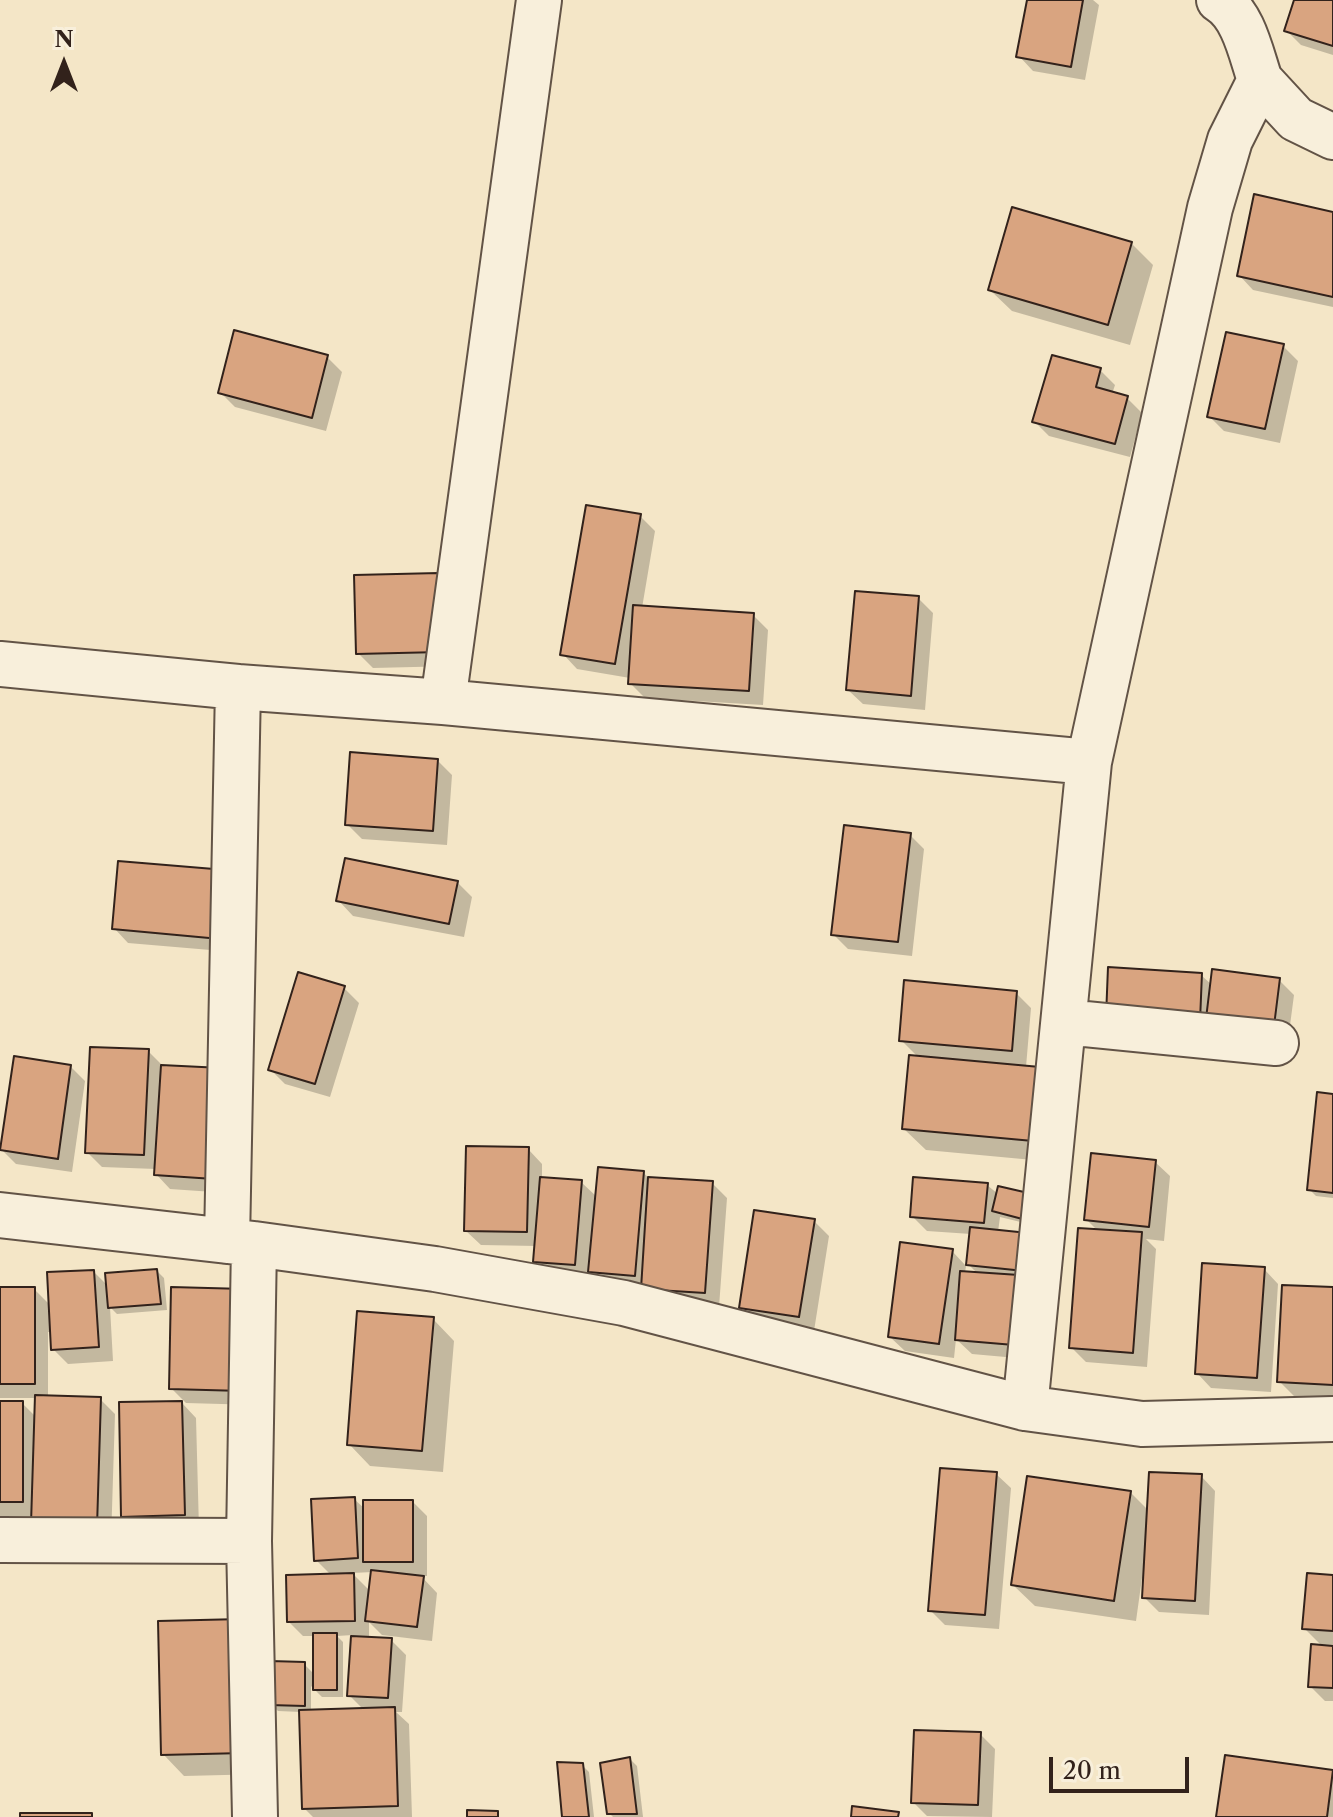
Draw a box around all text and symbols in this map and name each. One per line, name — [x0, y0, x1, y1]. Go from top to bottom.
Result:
north arrow — [24, 24, 104, 104]
text: N — [54, 26, 74, 53]
scale bar — [1053, 1741, 1193, 1791]
text: 20 m — [1063, 1756, 1121, 1785]

